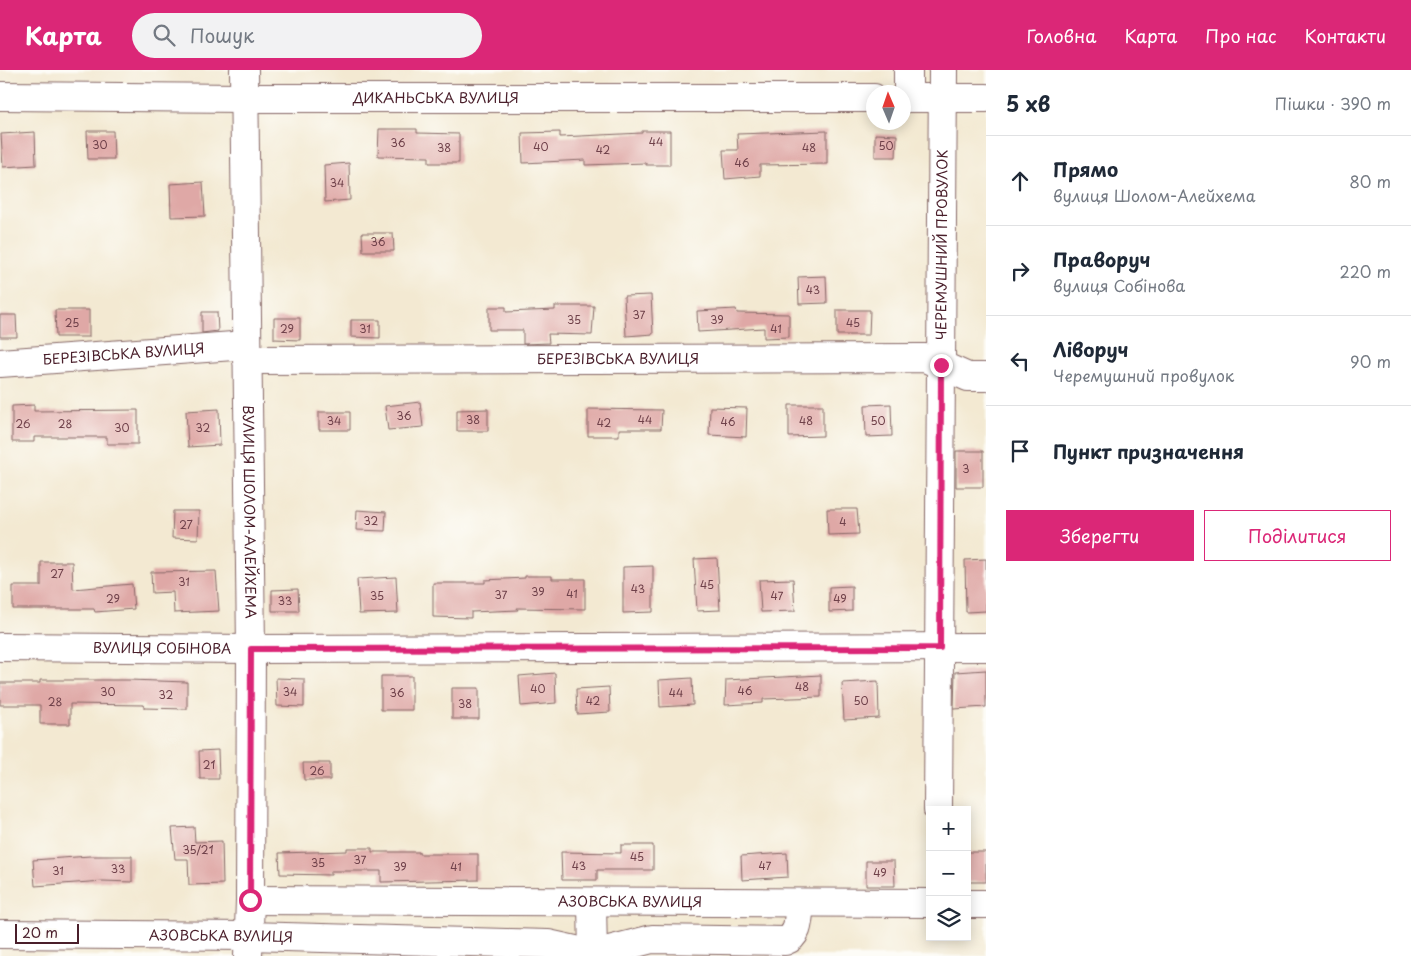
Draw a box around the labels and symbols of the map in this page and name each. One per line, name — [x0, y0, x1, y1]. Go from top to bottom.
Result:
north arrow — [866, 85, 911, 130]
street label: ДИКАНЬСЬКА ВУЛИЦЯ — [352, 87, 519, 108]
house number: 44 — [649, 133, 663, 150]
house number: 36 — [391, 134, 406, 151]
house number: 30 — [92, 136, 108, 153]
house number: 50 — [878, 137, 894, 154]
house number: 40 — [533, 138, 549, 155]
house number: 38 — [437, 139, 451, 156]
house number: 48 — [802, 139, 816, 156]
house number: 42 — [596, 141, 611, 158]
street label: ЧЕРЕМУШНИЙ ПРОВУЛОК — [930, 150, 952, 340]
house number: 46 — [735, 154, 750, 171]
house number: 34 — [330, 174, 344, 191]
house number: 36 — [371, 233, 386, 250]
house number: 43 — [806, 281, 820, 298]
house number: 37 — [633, 306, 646, 323]
house number: 35 — [567, 311, 581, 328]
house number: 39 — [710, 311, 724, 328]
house number: 25 — [65, 314, 79, 331]
house number: 45 — [846, 314, 860, 331]
house number: 29 — [280, 320, 294, 337]
house number: 31 — [359, 320, 371, 337]
house number: 41 — [770, 320, 782, 337]
street label: БЕРЕЗІВСЬКА ВУЛИЦЯ — [42, 337, 205, 370]
street label: БЕРЕЗІВСЬКА ВУЛИЦЯ — [537, 348, 699, 369]
route end — [930, 354, 953, 377]
street label: ВУЛИЦЯ ШОЛОМ-АЛЕЙХЕМА — [238, 405, 262, 619]
house number: 36 — [397, 407, 412, 424]
house number: 38 — [466, 411, 480, 428]
house number: 44 — [638, 411, 652, 428]
house number: 34 — [327, 412, 341, 429]
house number: 48 — [799, 412, 813, 429]
house number: 50 — [870, 412, 886, 429]
house number: 46 — [721, 413, 736, 430]
house number: 42 — [597, 414, 612, 431]
house number: 26 — [15, 415, 31, 432]
house number: 28 — [58, 415, 72, 432]
house number: 30 — [114, 419, 130, 436]
house number: 32 — [196, 419, 211, 436]
house number: 3 — [962, 460, 970, 477]
house number: 32 — [364, 512, 379, 529]
house number: 4 — [839, 513, 847, 530]
house number: 27 — [179, 516, 193, 533]
house number: 27 — [50, 565, 64, 582]
house number: 31 — [178, 573, 190, 590]
house number: 45 — [700, 576, 714, 593]
house number: 43 — [631, 580, 645, 597]
house number: 39 — [531, 583, 545, 600]
house number: 41 — [566, 585, 578, 602]
house number: 37 — [495, 586, 508, 603]
house number: 35 — [370, 587, 384, 604]
house number: 47 — [771, 587, 784, 604]
house number: 29 — [106, 590, 120, 607]
house number: 49 — [833, 590, 847, 607]
house number: 33 — [278, 592, 292, 609]
street label: ВУЛИЦЯ СОБІНОВА — [93, 637, 231, 659]
house number: 48 — [795, 678, 809, 695]
house number: 40 — [530, 680, 546, 697]
house number: 46 — [738, 682, 753, 699]
house number: 30 — [100, 683, 116, 700]
house number: 34 — [283, 683, 297, 700]
house number: 36 — [390, 684, 405, 701]
house number: 44 — [669, 684, 683, 701]
house number: 32 — [159, 686, 174, 703]
house number: 42 — [586, 692, 601, 709]
house number: 50 — [853, 692, 869, 709]
house number: 28 — [48, 693, 62, 710]
house number: 38 — [458, 695, 472, 712]
house number: 21 — [203, 756, 215, 773]
house number: 26 — [309, 762, 325, 779]
house number: 35/21 — [182, 841, 214, 858]
house number: 45 — [630, 848, 644, 865]
house number: 37 — [354, 851, 367, 868]
house number: 35 — [311, 854, 325, 871]
house number: 43 — [572, 857, 586, 874]
house number: 47 — [759, 857, 772, 874]
house number: 39 — [393, 858, 407, 875]
house number: 41 — [450, 858, 462, 875]
house number: 33 — [111, 860, 125, 877]
house number: 31 — [52, 862, 64, 879]
house number: 49 — [873, 864, 887, 881]
route start — [239, 889, 262, 912]
street label: АЗОВСЬКА ВУЛИЦЯ — [558, 890, 702, 912]
scale bar — [15, 921, 79, 944]
street label: АЗОВСЬКА ВУЛИЦЯ — [149, 924, 293, 947]

